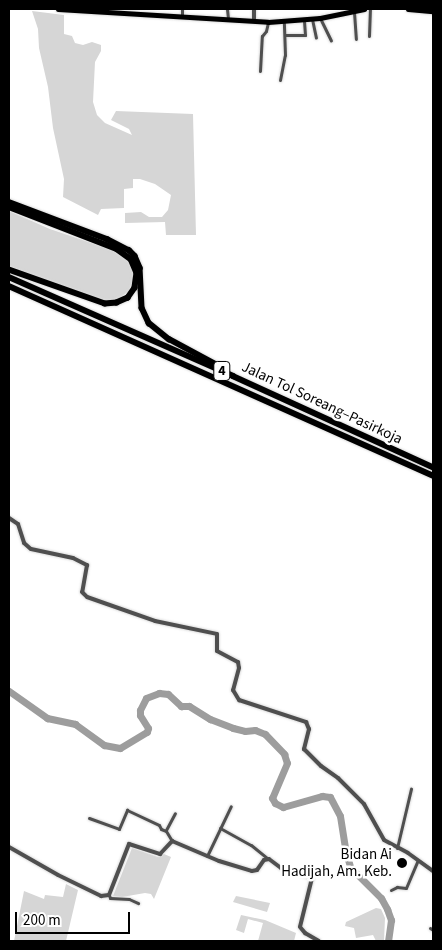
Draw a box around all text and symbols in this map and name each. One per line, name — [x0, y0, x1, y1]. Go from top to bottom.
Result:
street label: Jalan Tol Soreang–Pasirkoja — [239, 358, 405, 448]
road number: 4 — [213, 360, 231, 382]
place label: Bidan Ai Hadijah, Am. Keb. — [281, 845, 392, 880]
marker: Bidan Ai Hadijah, Am. Keb. — [396, 857, 408, 869]
scale bar — [18, 902, 132, 934]
text: 200 m — [23, 910, 61, 931]

